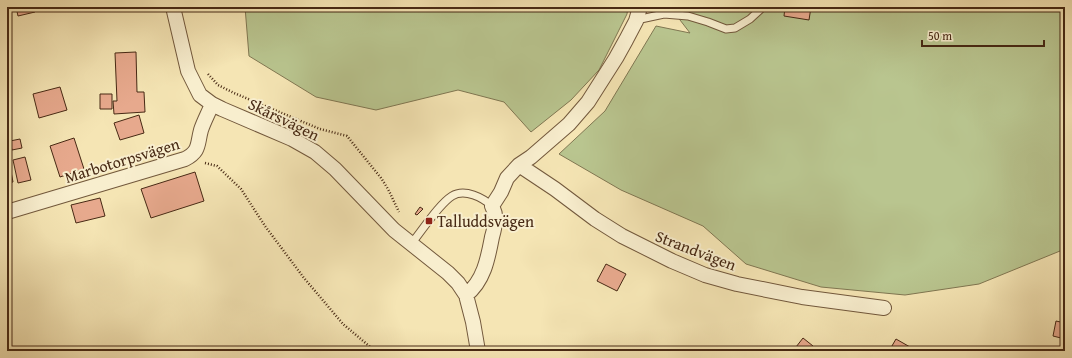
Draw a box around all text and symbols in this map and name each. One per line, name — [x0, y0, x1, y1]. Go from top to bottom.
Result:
scale bar — [922, 22, 1044, 48]
text: 50 m — [928, 27, 952, 44]
street label: Skårsvägen — [244, 91, 324, 147]
street label: Marbotorpsvägen — [62, 131, 182, 189]
place label: Talluddsvägen — [437, 209, 534, 233]
marker: Talluddsvägen — [424, 216, 434, 226]
street label: Strandvägen — [652, 224, 740, 276]

